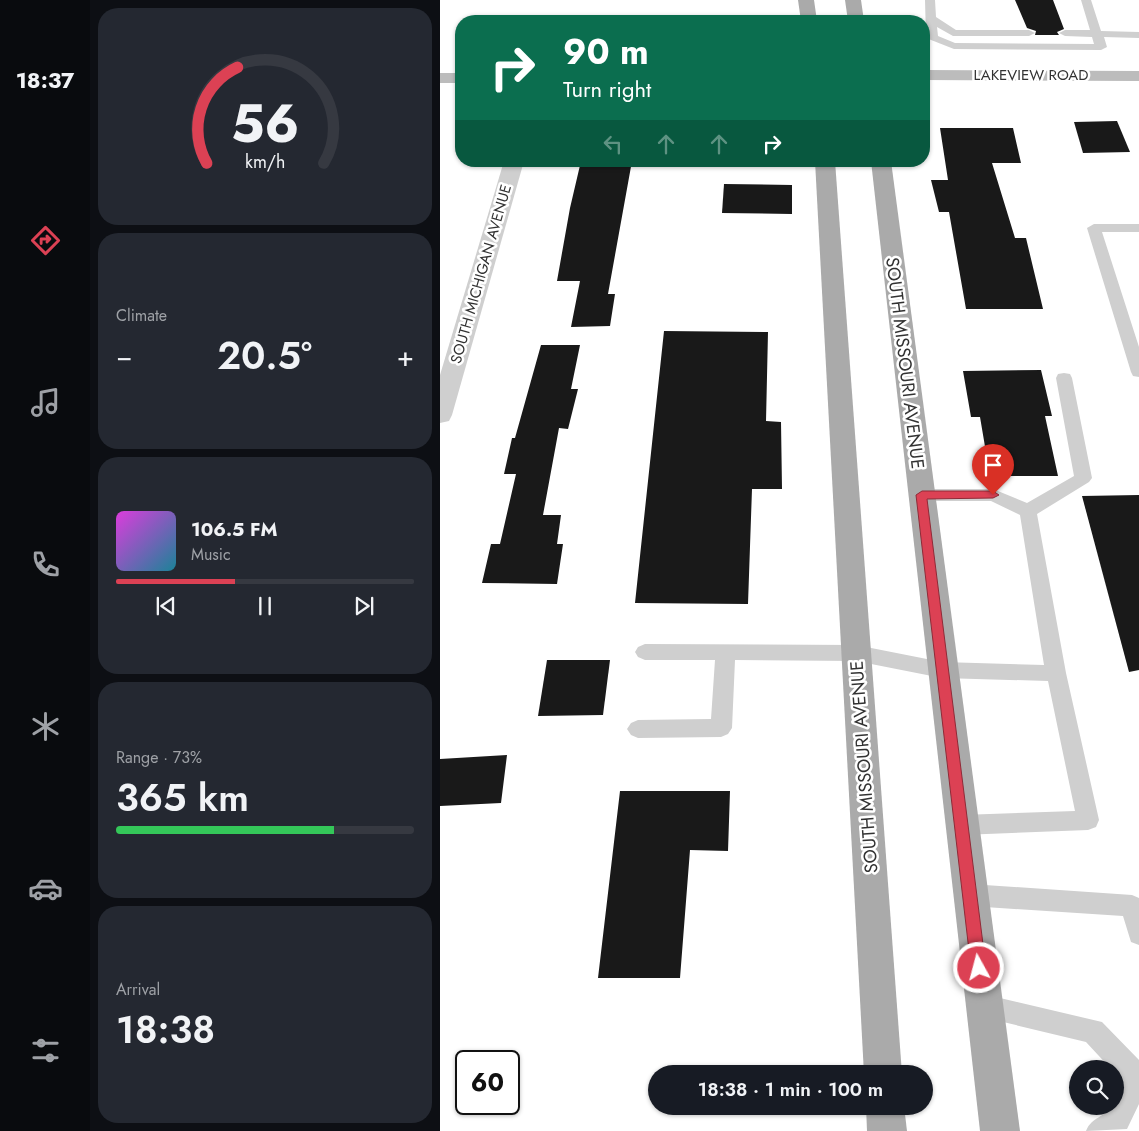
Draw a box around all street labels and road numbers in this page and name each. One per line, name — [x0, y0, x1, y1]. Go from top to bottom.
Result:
street label: LAKEVIEW ROAD — [974, 64, 1088, 86]
street label: SOUTH MICHIGAN AVENUE — [445, 182, 517, 366]
street label: SOUTH MISSOURI AVENUE — [879, 256, 931, 470]
street label: SOUTH MISSOURI AVENUE — [844, 660, 884, 874]

